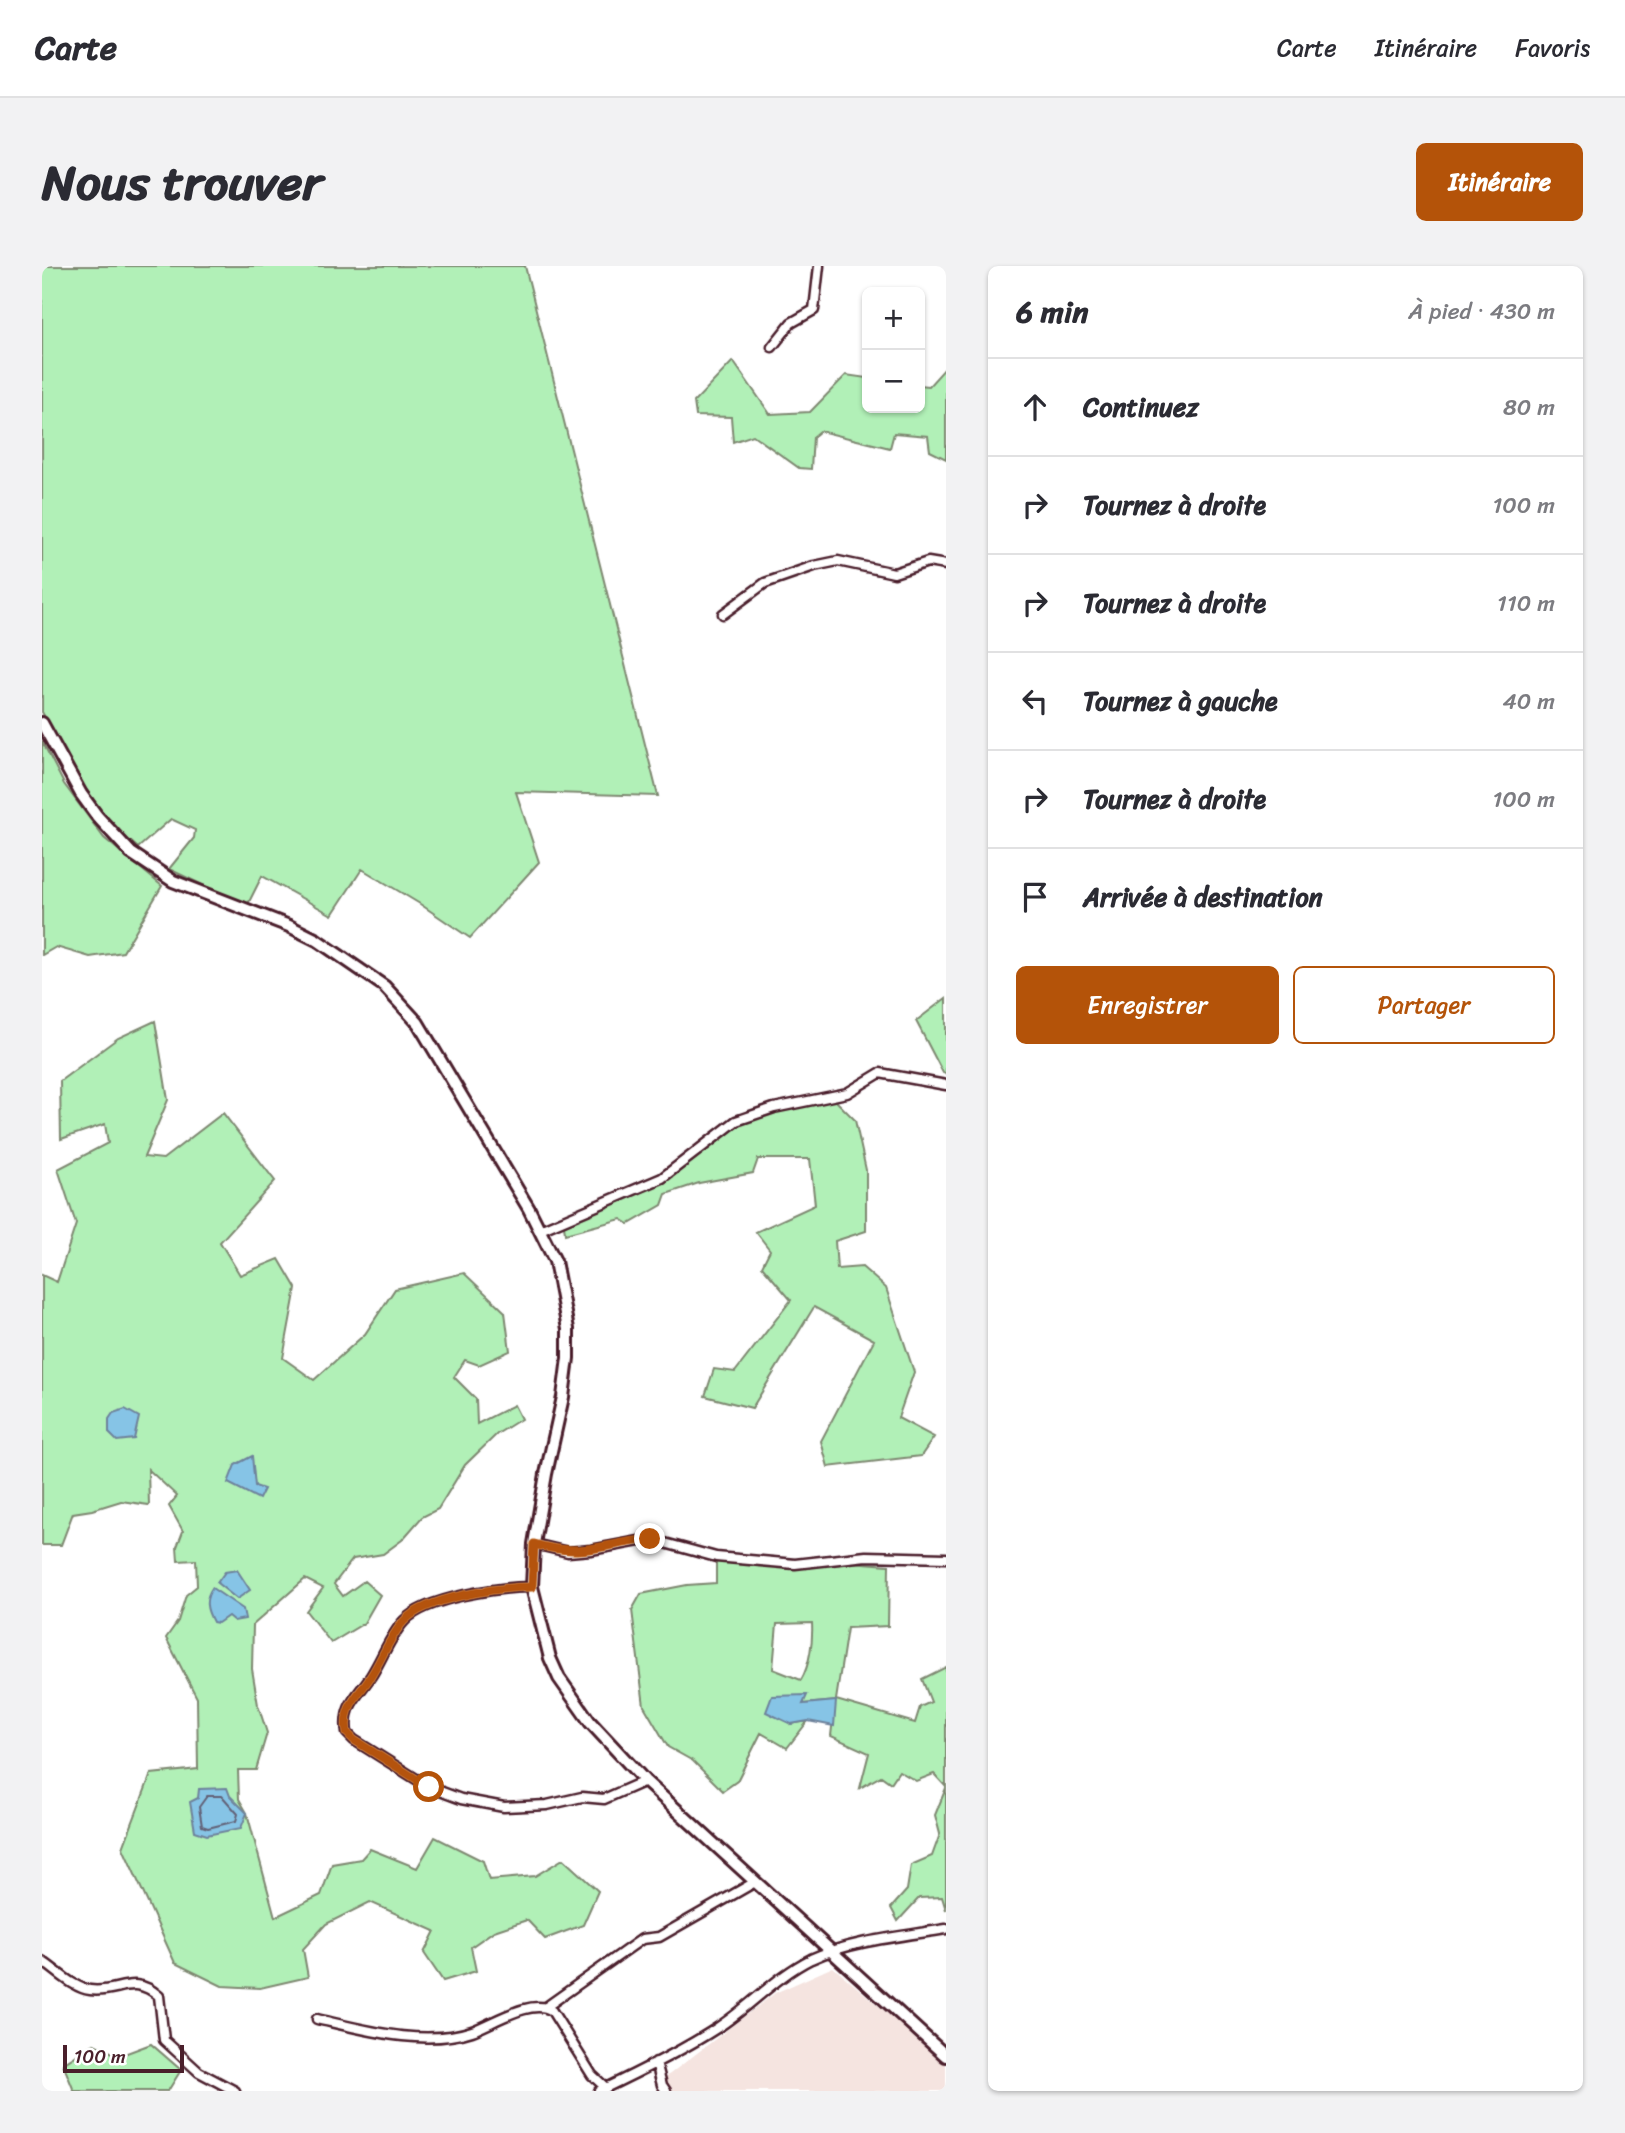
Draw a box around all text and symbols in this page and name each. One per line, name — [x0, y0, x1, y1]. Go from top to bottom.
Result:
text: Carte — [35, 19, 117, 77]
text: Carte — [1277, 27, 1337, 69]
text: Itinéraire — [1375, 27, 1477, 69]
text: Favoris — [1515, 27, 1590, 69]
text: Nous trouver — [42, 139, 322, 226]
button: Itinéraire — [1416, 143, 1583, 221]
text: 6 min — [1016, 285, 1088, 339]
map controls — [862, 287, 925, 413]
button: + — [862, 287, 925, 350]
text: À pied · 430 m — [1408, 291, 1555, 332]
button: − — [862, 350, 925, 413]
text: Continuez — [1083, 384, 1199, 430]
text: 80 m — [1503, 387, 1555, 428]
icon: ahead — [1016, 388, 1054, 426]
text: Tournez à droite — [1083, 482, 1266, 528]
text: 100 m — [1492, 485, 1555, 526]
icon: right — [1016, 486, 1054, 524]
text: Tournez à droite — [1083, 580, 1266, 626]
text: 110 m — [1497, 583, 1555, 624]
icon: right — [1016, 584, 1054, 622]
text: Tournez à gauche — [1083, 678, 1278, 724]
text: 40 m — [1502, 681, 1555, 722]
icon: left — [1016, 682, 1054, 720]
text: Tournez à droite — [1083, 776, 1266, 822]
text: 100 m — [1492, 779, 1555, 820]
icon: right — [1016, 780, 1054, 818]
text: Arrivée à destination — [1083, 874, 1323, 920]
icon: arrive — [1016, 878, 1054, 916]
button: Enregistrer — [1016, 966, 1279, 1044]
button: Partager — [1293, 966, 1555, 1044]
route end — [634, 1523, 665, 1554]
route start — [413, 1771, 444, 1802]
text: 100 m — [74, 2040, 126, 2073]
scale bar — [63, 2042, 184, 2074]

